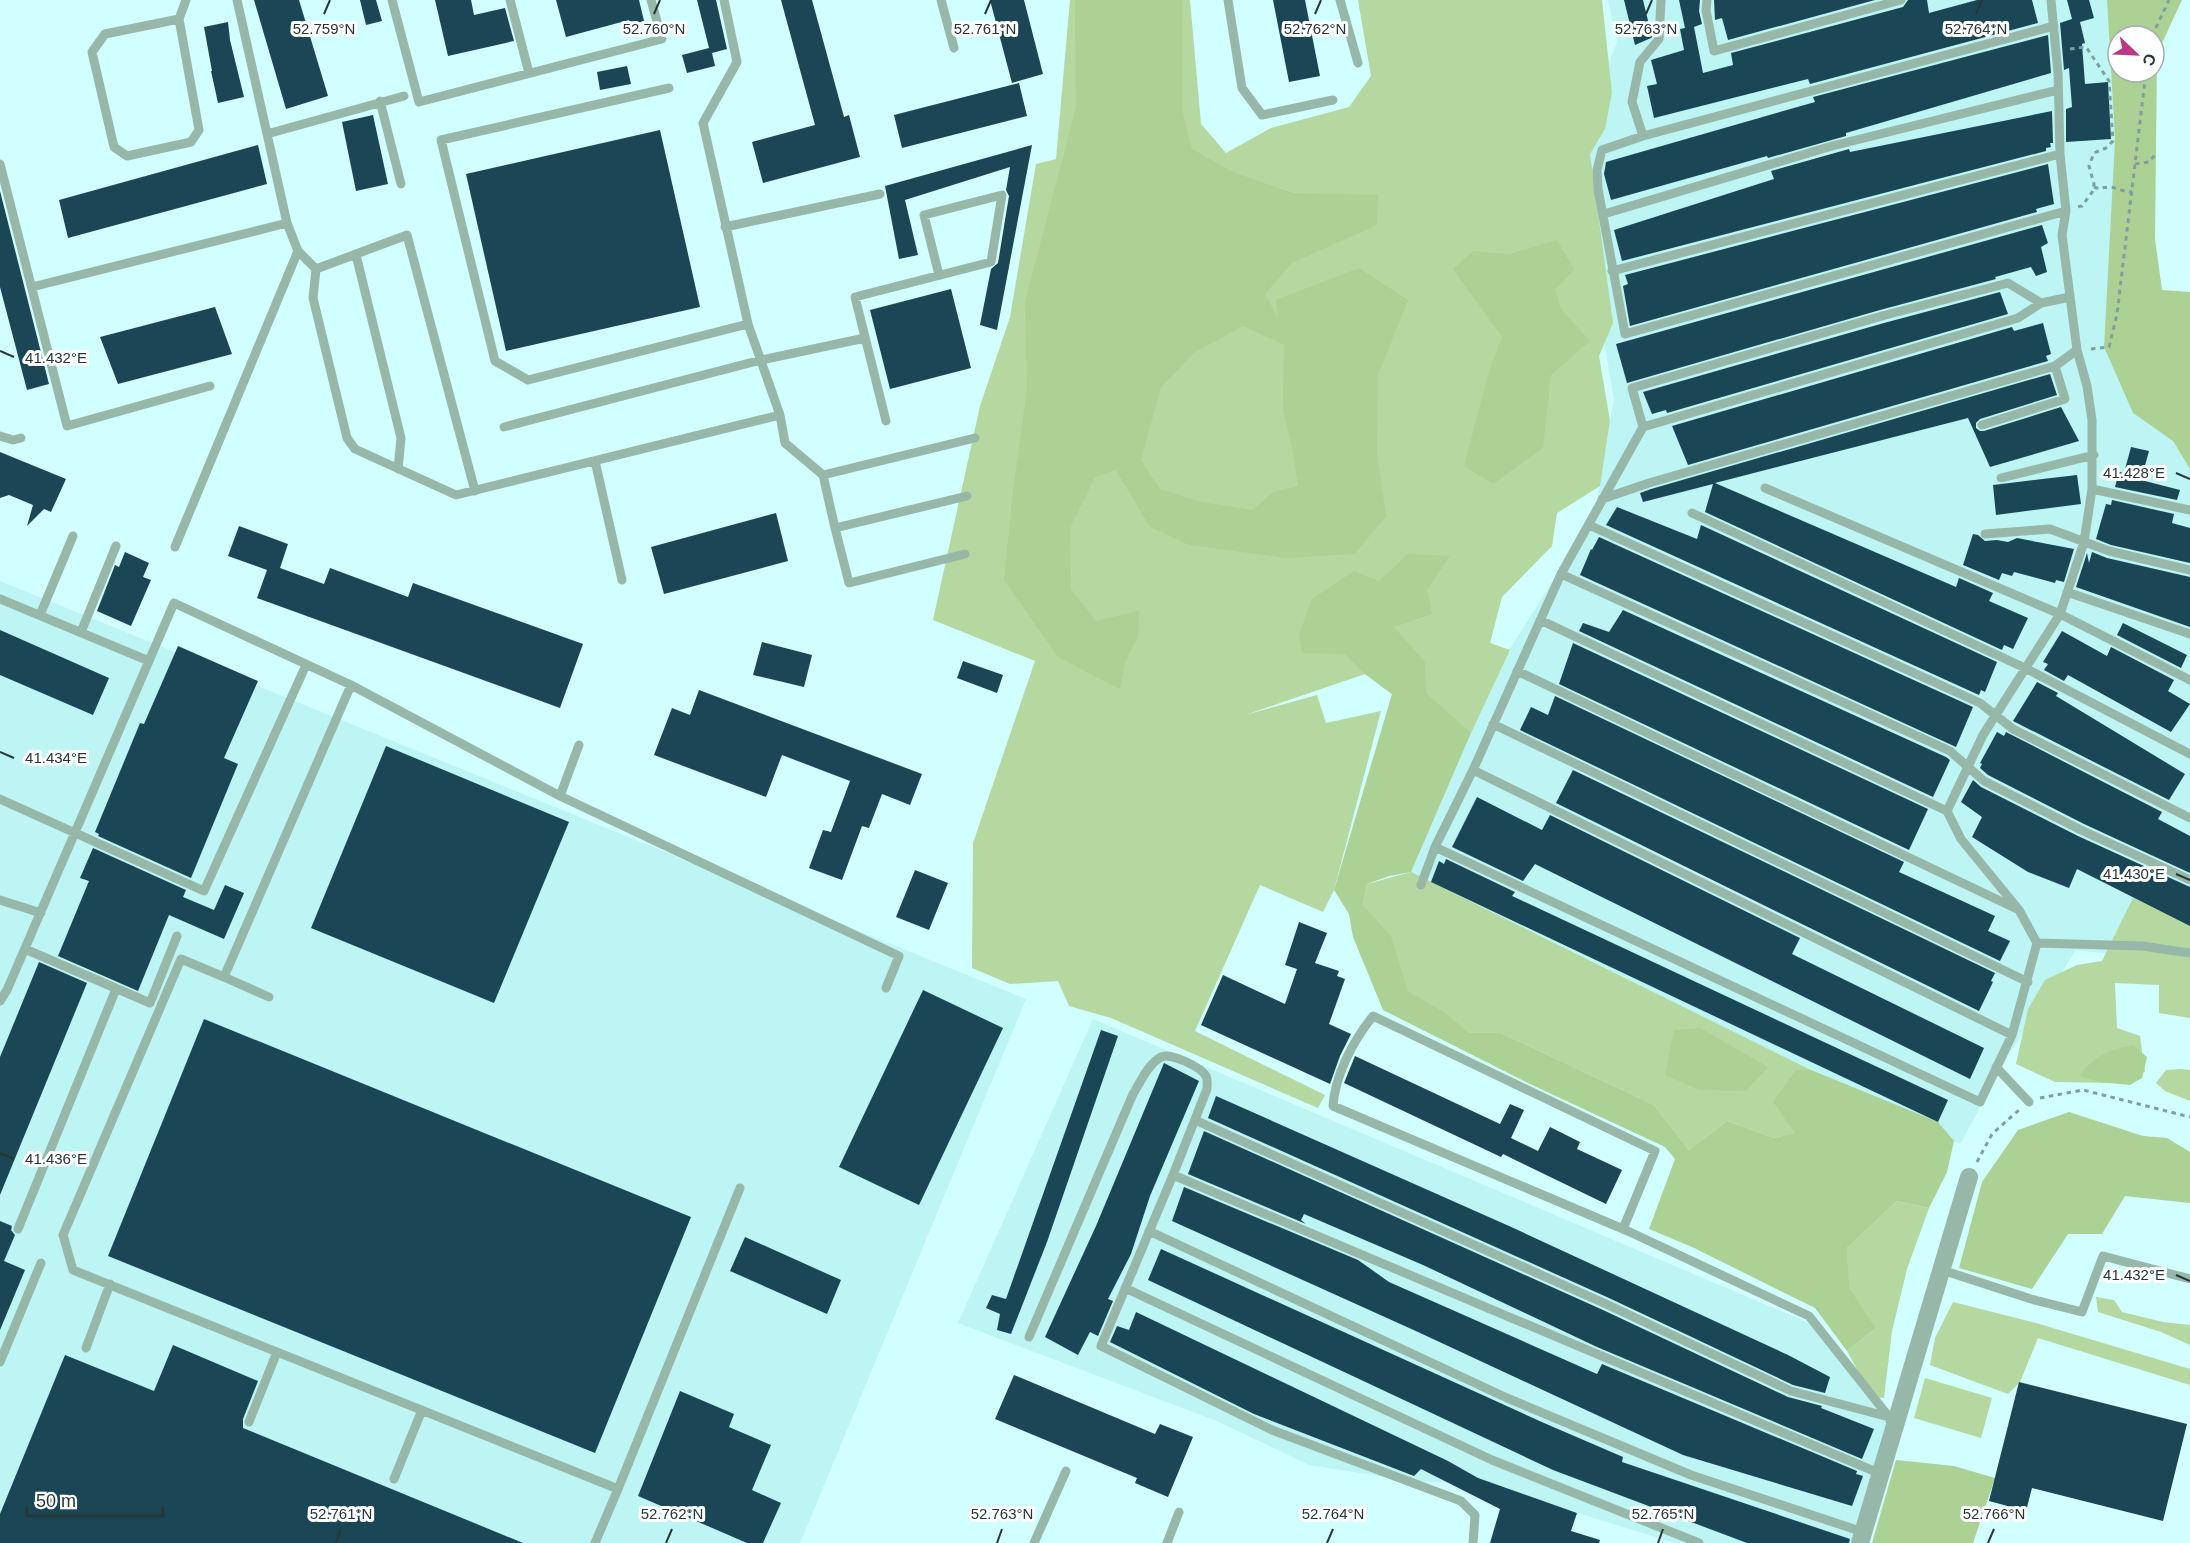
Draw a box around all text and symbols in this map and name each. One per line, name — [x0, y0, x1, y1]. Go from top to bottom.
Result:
text: 52.759°N — [293, 20, 355, 37]
text: 52.760°N — [623, 20, 685, 37]
text: 52.761°N — [954, 20, 1016, 37]
text: 52.762°N — [1284, 20, 1346, 37]
text: 52.763°N — [1615, 20, 1677, 37]
text: 52.764°N — [1945, 20, 2007, 37]
north arrow — [2106, 24, 2166, 84]
text: С — [2139, 51, 2159, 69]
text: 41.432°E — [25, 349, 87, 366]
text: 41.428°E — [2103, 464, 2165, 481]
text: 41.434°E — [25, 749, 87, 766]
text: 41.430°E — [2103, 865, 2165, 882]
text: 41.436°E — [25, 1150, 87, 1167]
text: 41.432°E — [2103, 1266, 2165, 1283]
scale bar — [27, 1480, 164, 1518]
text: 50 m — [36, 1491, 76, 1511]
text: 52.761°N — [310, 1505, 372, 1522]
text: 52.762°N — [641, 1505, 703, 1522]
text: 52.763°N — [971, 1505, 1033, 1522]
text: 52.764°N — [1302, 1505, 1364, 1522]
text: 52.765°N — [1632, 1505, 1694, 1522]
text: 52.766°N — [1963, 1505, 2025, 1522]

